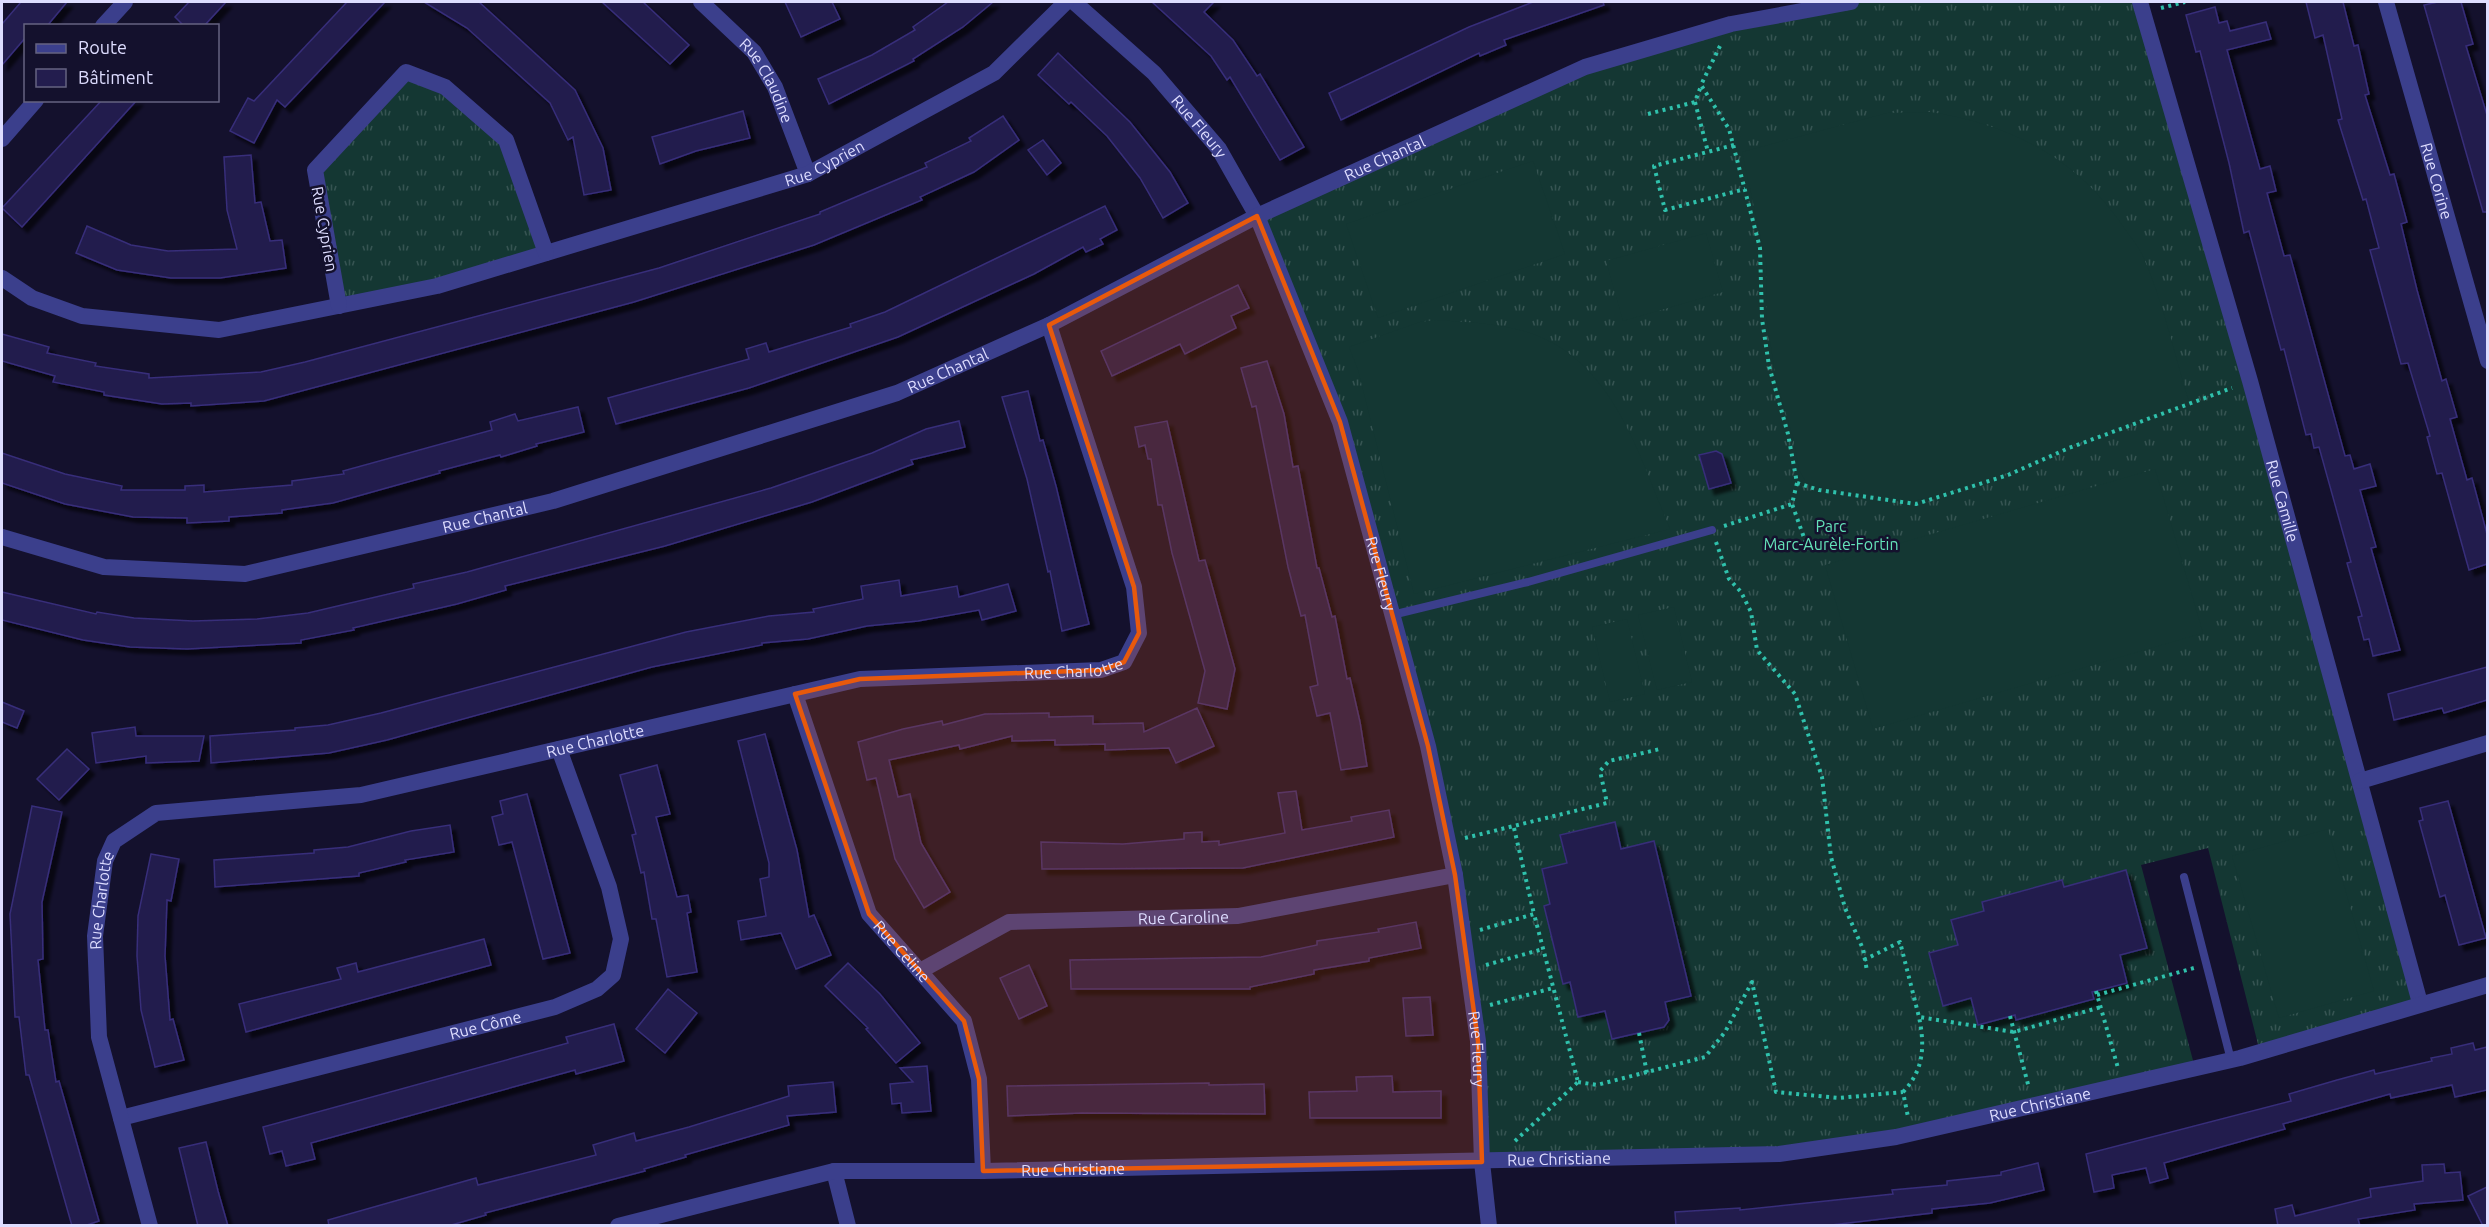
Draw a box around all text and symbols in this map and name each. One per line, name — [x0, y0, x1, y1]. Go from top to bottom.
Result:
legend — [24, 24, 219, 102]
street label: Rue Claudine — [736, 34, 797, 125]
text: Route — [78, 37, 127, 57]
text: Bâtiment — [78, 67, 153, 87]
street label: Rue Fleury — [1168, 91, 1231, 161]
street label: Rue Chantal — [1341, 132, 1428, 184]
street label: Rue Cyprien — [782, 136, 867, 190]
street label: Rue Corine — [2417, 141, 2456, 221]
street label: Rue Cyprien — [309, 185, 341, 273]
street label: Rue Chantal — [904, 344, 991, 396]
street label: Rue Camille — [2263, 458, 2303, 544]
street label: Rue Chantal — [441, 498, 529, 536]
park label: Parc Marc-Aurèle-Fortin — [1763, 517, 1899, 553]
street label: Rue Fleury — [1362, 534, 1400, 613]
street label: Rue Charlotte — [1024, 654, 1125, 682]
street label: Rue Charlotte — [544, 721, 646, 761]
street label: Rue Charlotte — [86, 848, 117, 950]
street label: Rue Caroline — [1138, 907, 1229, 928]
street label: Rue Céline — [870, 917, 934, 986]
street label: Rue Côme — [447, 1007, 523, 1043]
street label: Rue Fleury — [1465, 1010, 1489, 1088]
street label: Rue Christiane — [1987, 1084, 2093, 1124]
street label: Rue Christiane — [1507, 1149, 1611, 1169]
street label: Rue Christiane — [1021, 1159, 1125, 1179]

